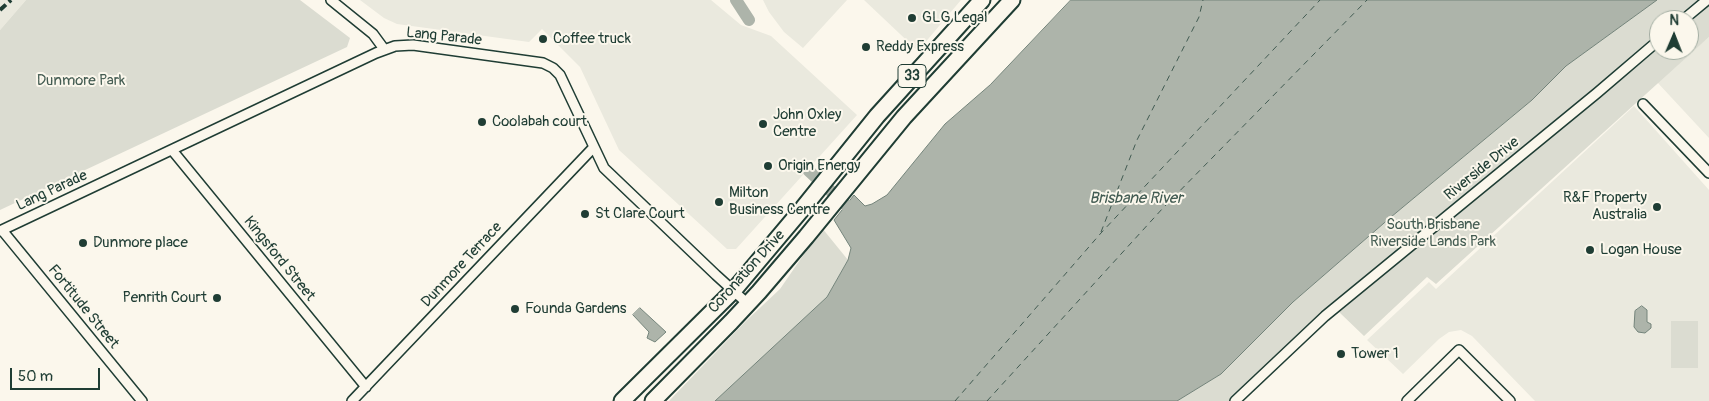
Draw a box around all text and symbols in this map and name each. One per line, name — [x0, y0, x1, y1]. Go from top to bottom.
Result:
place label: GLG Legal — [922, 9, 988, 27]
north arrow — [1649, 10, 1699, 60]
marker: GLG Legal — [906, 12, 918, 24]
text: N — [1669, 12, 1679, 29]
street label: Lang Parade — [405, 24, 483, 50]
place label: Coffee truck — [553, 30, 631, 48]
marker: Coffee truck — [537, 33, 549, 45]
place label: Reddy Express — [876, 38, 964, 56]
marker: Reddy Express — [860, 41, 872, 53]
road number: 33 — [898, 64, 926, 88]
park label: Dunmore Park — [37, 72, 125, 90]
place label: John Oxley Centre — [773, 106, 841, 141]
place label: Coolabah court — [492, 113, 587, 131]
marker: Coolabah court — [476, 116, 488, 128]
marker: John Oxley Centre — [757, 118, 769, 130]
street label: Riverside Drive — [1441, 133, 1523, 205]
place label: Origin Energy — [778, 157, 860, 175]
marker: Origin Energy — [762, 160, 774, 172]
street label: Lang Parade — [14, 167, 90, 215]
place label: Milton Business Centre — [729, 184, 830, 219]
water label: Brisbane River — [1089, 189, 1183, 209]
place label: R&F Property Australia — [1563, 189, 1647, 224]
marker: Milton Business Centre — [713, 196, 725, 208]
marker: R&F Property Australia — [1651, 201, 1663, 213]
place label: St Clare Court — [595, 205, 685, 223]
marker: St Clare Court — [579, 208, 591, 220]
street label: Kingsford Street — [239, 213, 319, 305]
park label: South Brisbane Riverside Lands Park — [1370, 216, 1496, 251]
street label: Dunmore Terrace — [418, 219, 506, 311]
street label: Coronation Drive — [705, 227, 789, 317]
place label: Dunmore place — [93, 234, 188, 252]
marker: Dunmore place — [77, 237, 89, 249]
place label: Logan House — [1600, 241, 1682, 259]
marker: Logan House — [1584, 244, 1596, 256]
street label: Fortitude Street — [44, 261, 122, 353]
place label: Penrith Court — [123, 289, 207, 307]
marker: Penrith Court — [211, 292, 223, 304]
place label: Founda Gardens — [525, 300, 626, 318]
marker: Founda Gardens — [509, 303, 521, 315]
place label: Tower 1 — [1351, 345, 1399, 363]
marker: Tower 1 — [1335, 348, 1347, 360]
scale bar — [12, 358, 102, 390]
text: 50 m — [18, 367, 53, 386]

